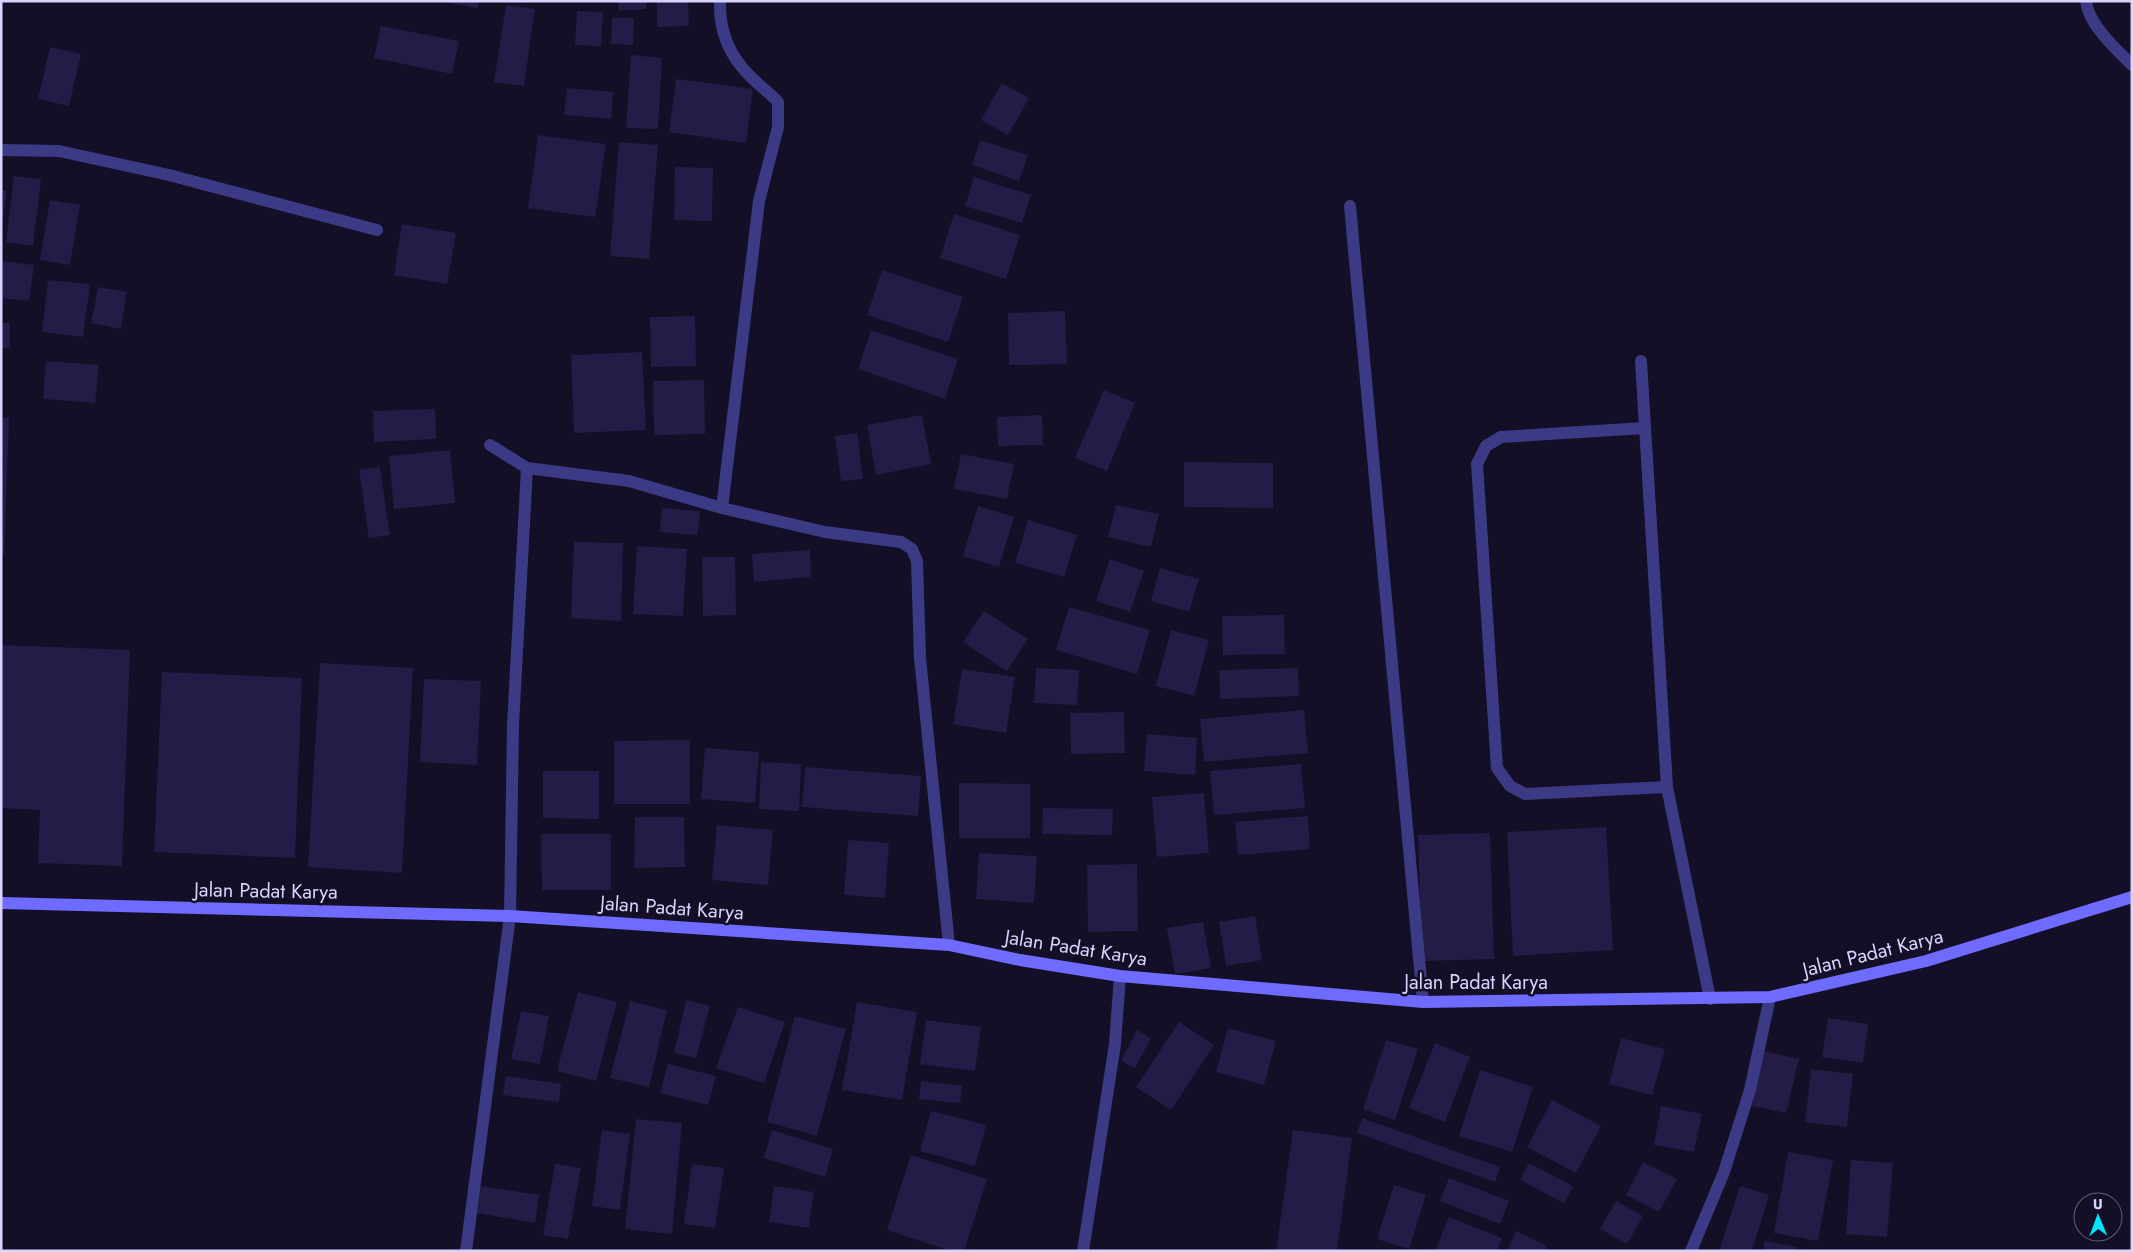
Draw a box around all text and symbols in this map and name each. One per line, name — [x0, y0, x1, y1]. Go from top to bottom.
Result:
street label: Jalan Padat Karya — [191, 875, 338, 907]
street label: Jalan Padat Karya — [596, 888, 745, 927]
street label: Jalan Padat Karya — [1000, 922, 1149, 974]
street label: Jalan Padat Karya — [1797, 922, 1946, 985]
street label: Jalan Padat Karya — [1401, 968, 1548, 997]
north arrow — [2073, 1192, 2123, 1242]
text: U — [2093, 1194, 2103, 1214]

